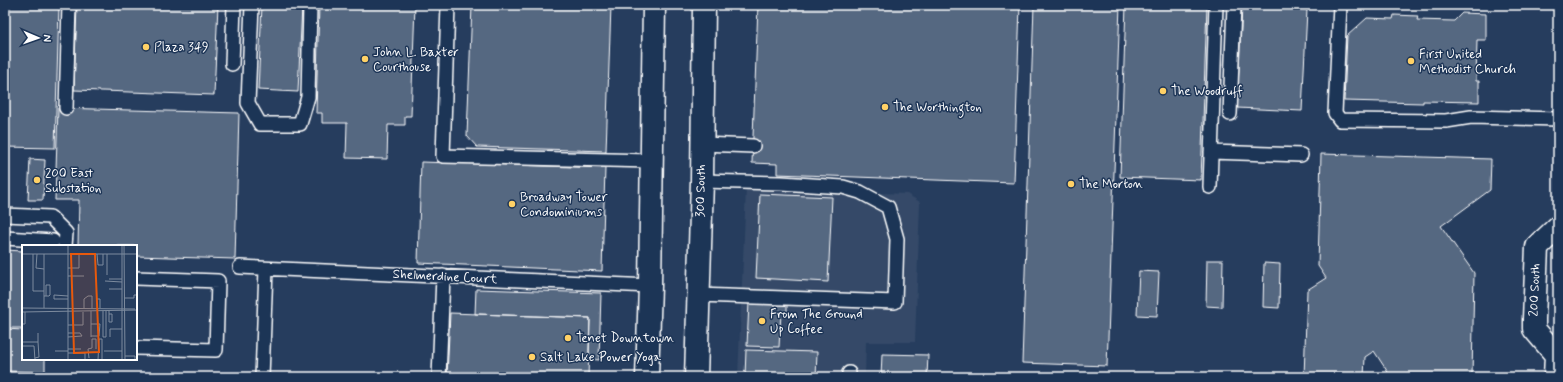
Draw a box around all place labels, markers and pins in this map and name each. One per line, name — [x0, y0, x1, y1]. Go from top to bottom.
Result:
place label: Plaza 349 — [154, 39, 209, 56]
marker: Plaza 349 — [141, 42, 151, 52]
place label: John L. Baxter Courthouse — [373, 44, 459, 76]
place label: First United Methodist Church — [1419, 46, 1516, 78]
marker: John L. Baxter Courthouse — [360, 54, 370, 64]
marker: First United Methodist Church — [1406, 56, 1416, 66]
place label: The Woodruff — [1171, 83, 1243, 100]
marker: The Woodruff — [1158, 86, 1168, 96]
place label: The Worthington — [893, 99, 982, 118]
marker: The Worthington — [880, 102, 890, 112]
place label: 200 East Substation — [45, 165, 101, 197]
marker: 200 East Substation — [32, 175, 42, 185]
place label: The Morton — [1079, 176, 1143, 193]
marker: The Morton — [1066, 179, 1076, 189]
place label: Broadway Tower Condominiums — [520, 189, 609, 221]
marker: Broadway Tower Condominiums — [507, 199, 517, 209]
place label: From The Ground Up Coffee — [770, 306, 863, 338]
marker: From The Ground Up Coffee — [757, 316, 767, 326]
place label: Tenet Downtown — [576, 330, 674, 347]
marker: Tenet Downtown — [563, 333, 573, 343]
place label: Salt Lake Power Yoga — [540, 349, 661, 366]
marker: Salt Lake Power Yoga — [527, 352, 537, 362]

